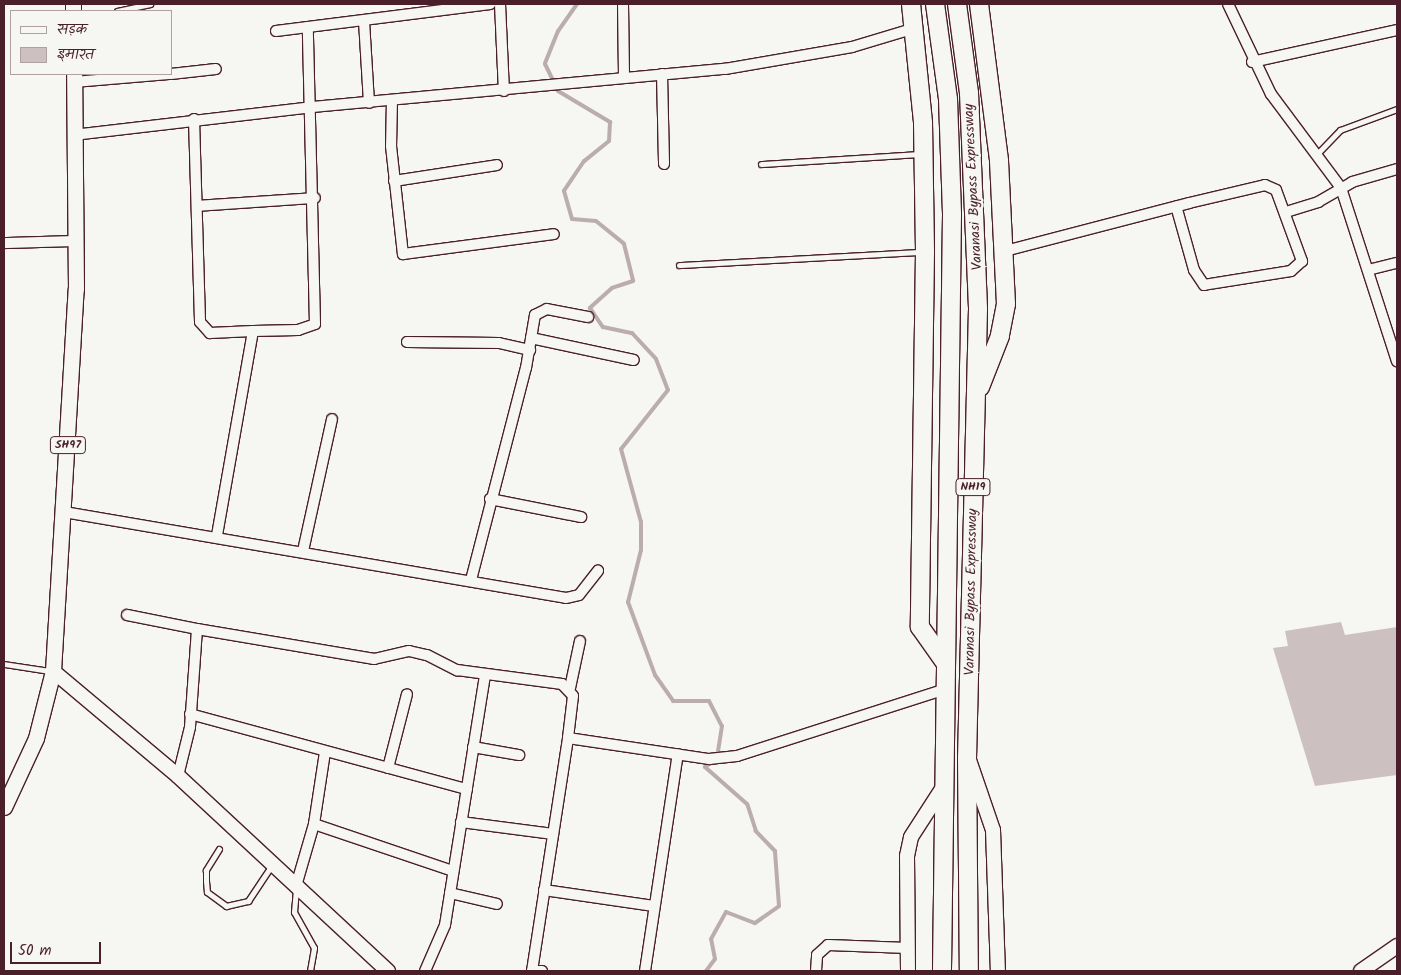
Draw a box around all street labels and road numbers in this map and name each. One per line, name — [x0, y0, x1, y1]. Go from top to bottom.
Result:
street label: Varanasi Bypass Expressway — [960, 103, 986, 271]
road number: SH97 — [49, 436, 87, 454]
road number: NH19 — [954, 478, 992, 497]
street label: Varanasi Bypass Expressway — [961, 509, 981, 675]

